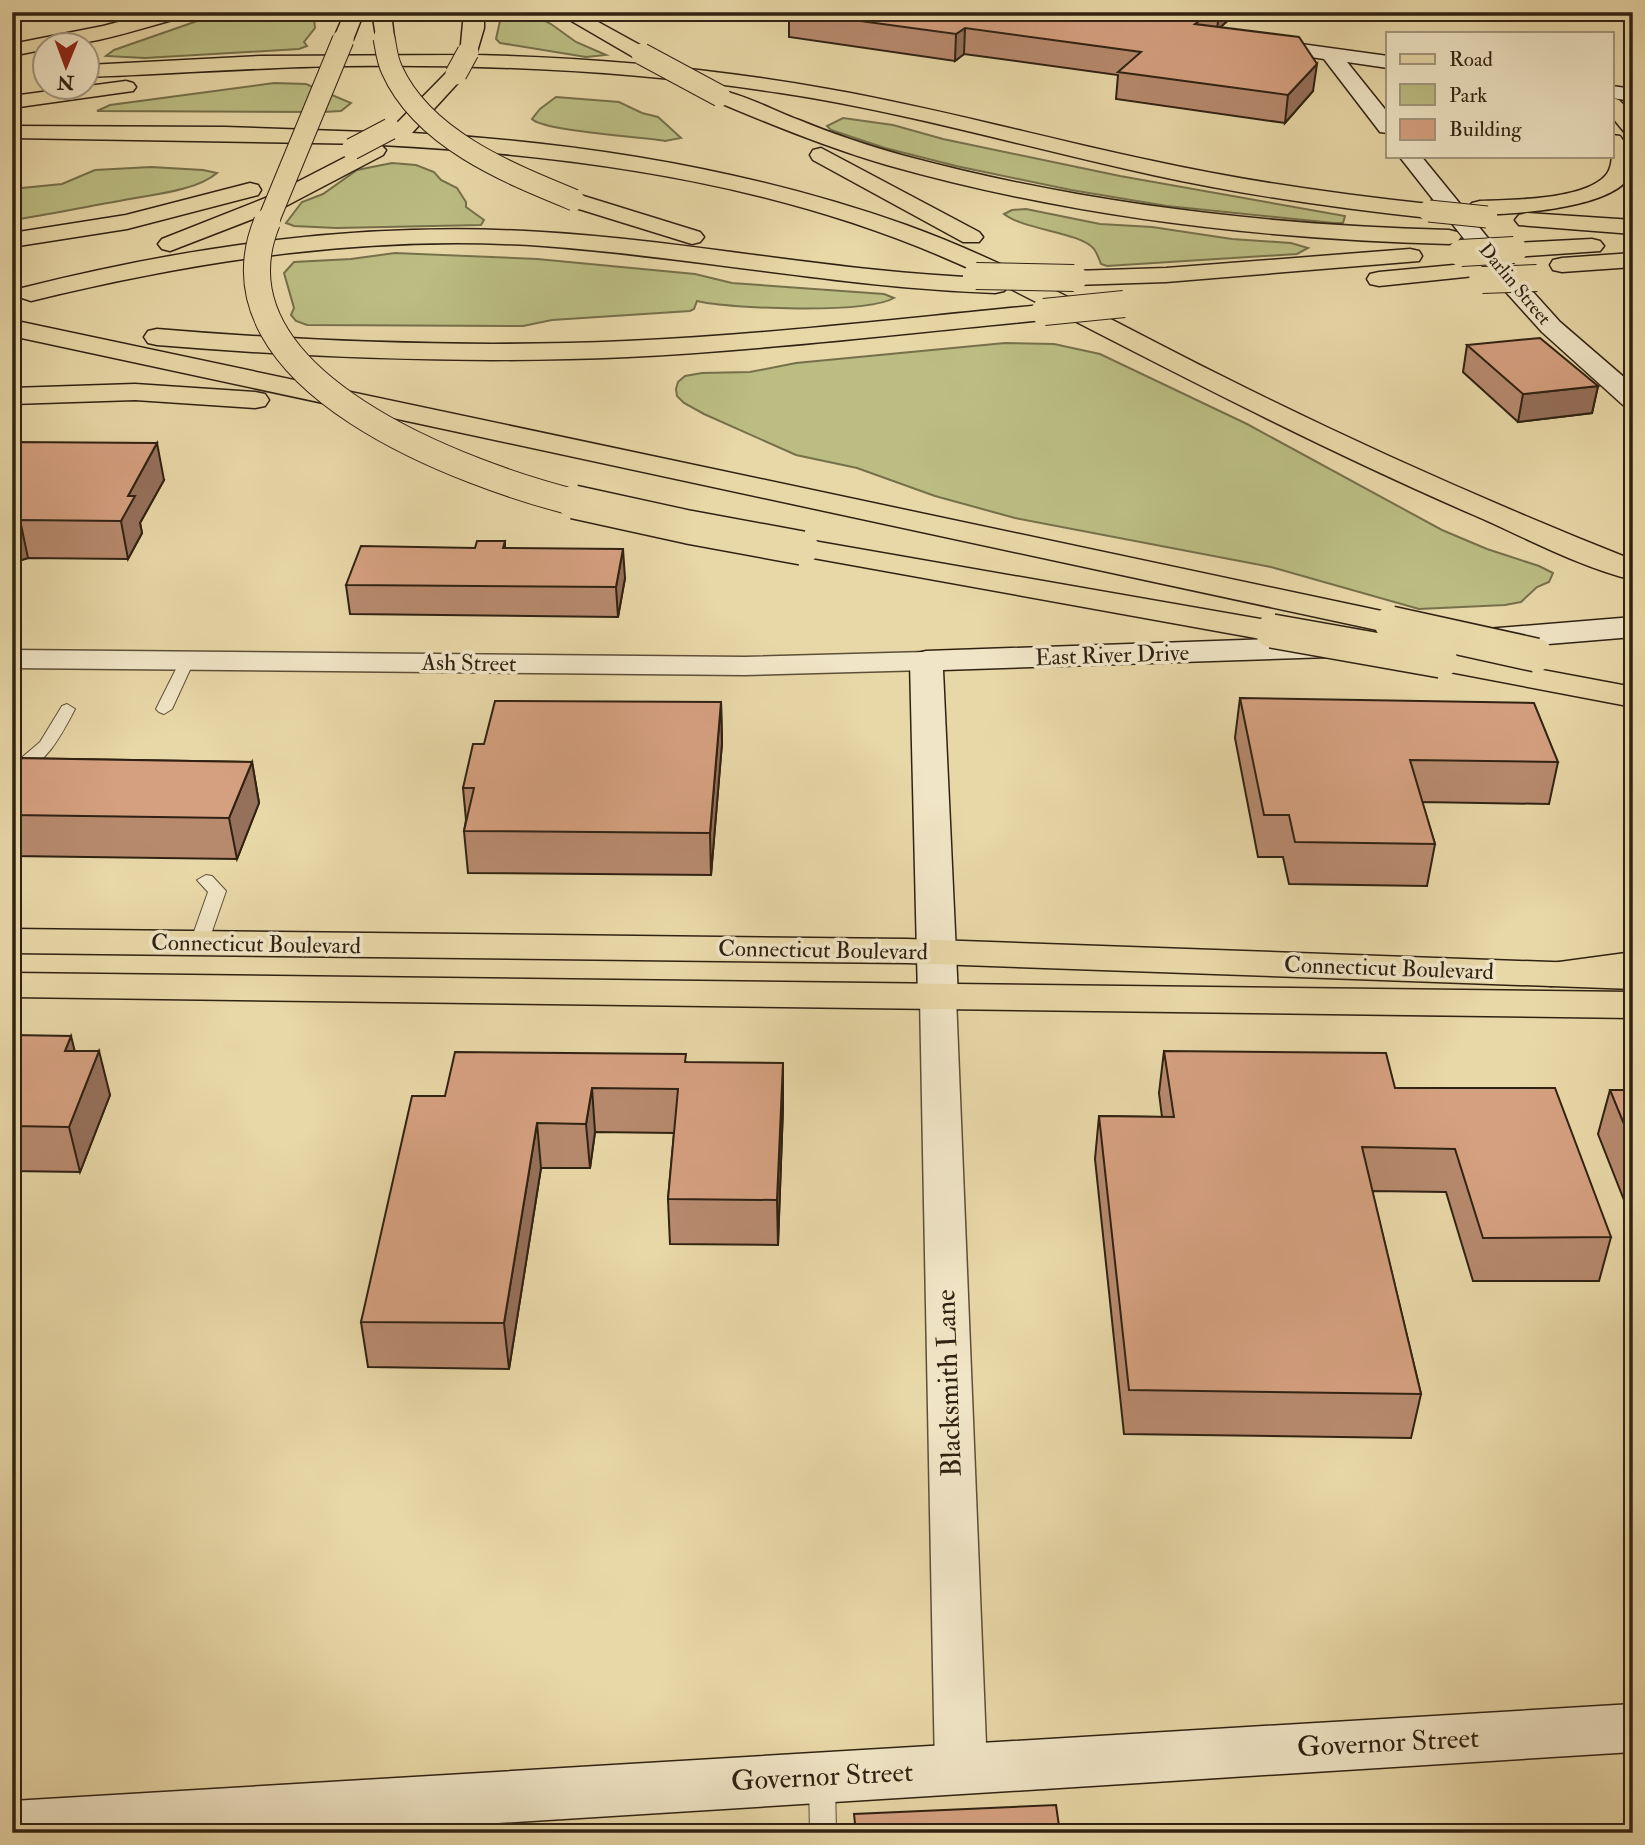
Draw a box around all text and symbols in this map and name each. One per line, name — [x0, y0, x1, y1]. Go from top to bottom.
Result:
north arrow — [32, 32, 102, 102]
legend — [1386, 32, 1614, 158]
text: Road — [1449, 46, 1494, 73]
text: N — [56, 70, 75, 94]
text: Park — [1449, 82, 1487, 109]
text: Building — [1449, 116, 1522, 143]
street label: Darlin Street — [1474, 238, 1556, 330]
street label: East River Drive — [1034, 638, 1190, 672]
street label: Ash Street — [420, 648, 517, 678]
street label: Connecticut Boulevard — [151, 928, 361, 960]
street label: Connecticut Boulevard — [718, 934, 928, 966]
street label: Connecticut Boulevard — [1284, 950, 1494, 986]
street label: Blacksmith Lane — [928, 1288, 970, 1477]
street label: Governor Street — [1296, 1721, 1480, 1765]
street label: Governor Street — [730, 1755, 914, 1799]

